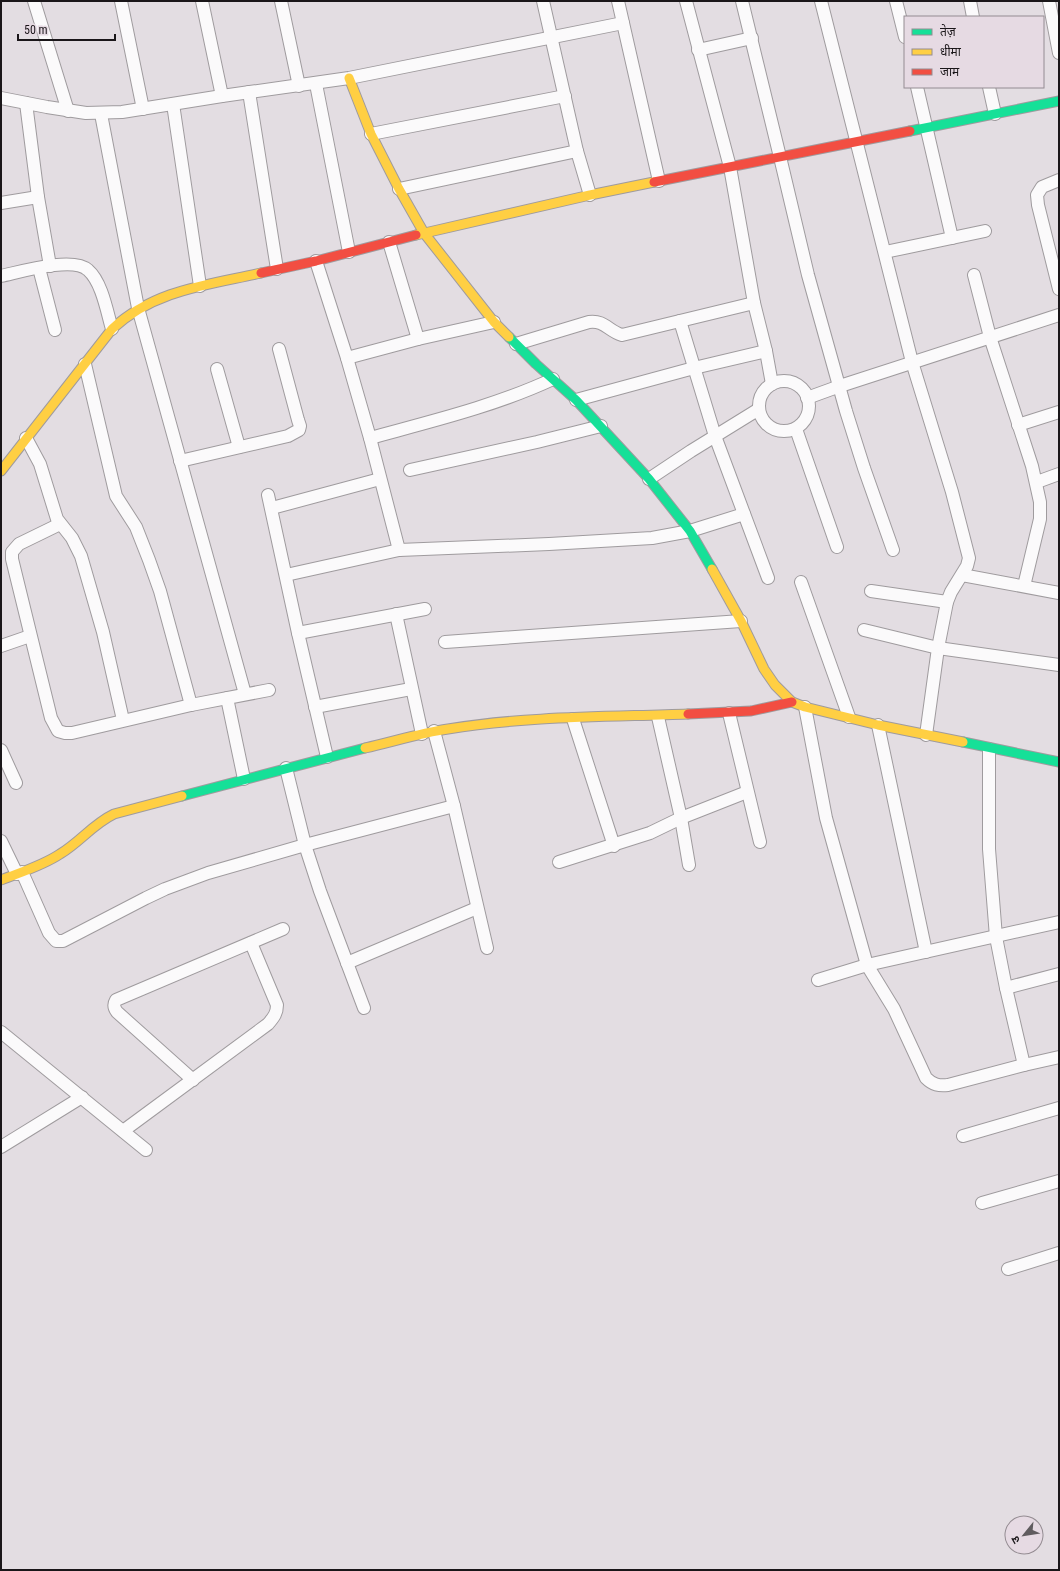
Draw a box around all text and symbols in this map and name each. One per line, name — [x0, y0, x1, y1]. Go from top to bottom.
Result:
scale bar — [18, 16, 115, 42]
legend — [904, 16, 1044, 88]
text: 50 m — [24, 23, 48, 37]
text: तेज़ — [940, 24, 957, 39]
text: धीमा — [940, 44, 962, 59]
text: जाम — [940, 65, 960, 79]
north arrow — [1004, 1515, 1044, 1555]
text: उ — [1008, 1533, 1023, 1546]

